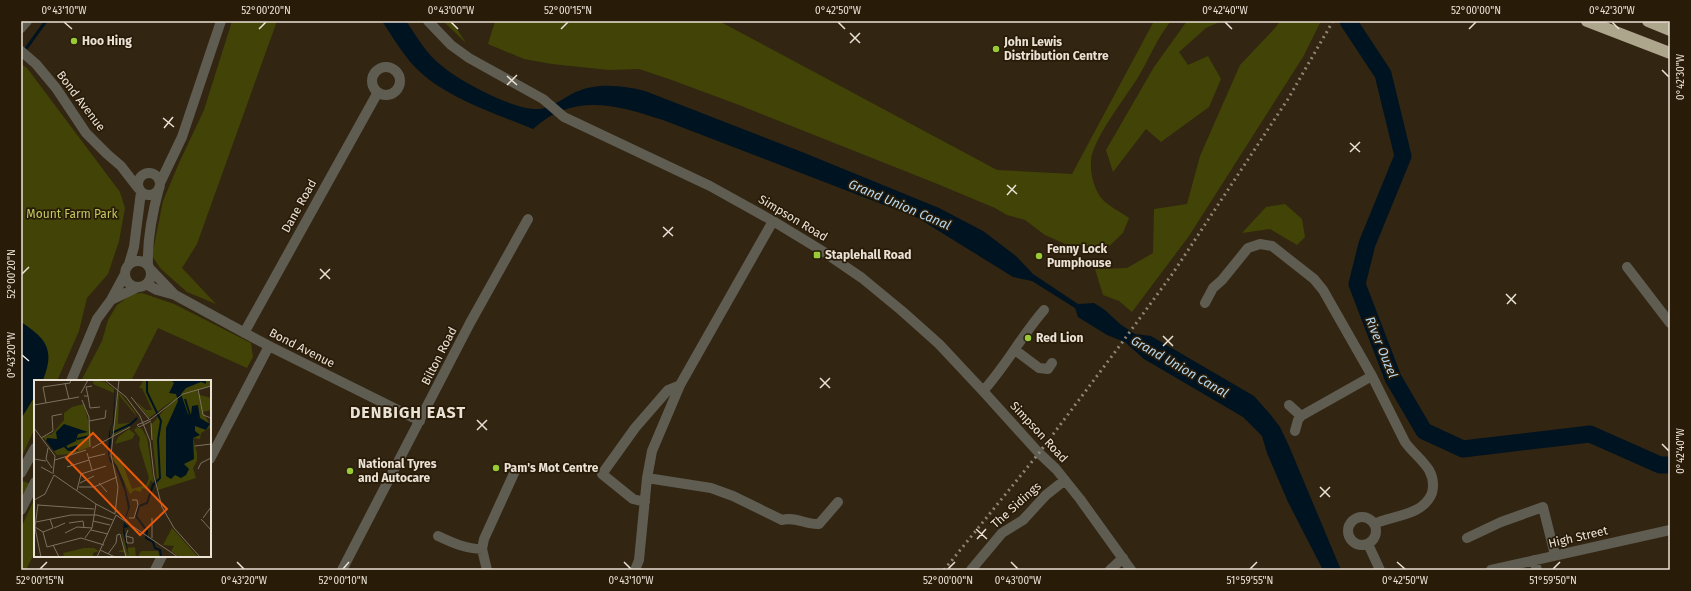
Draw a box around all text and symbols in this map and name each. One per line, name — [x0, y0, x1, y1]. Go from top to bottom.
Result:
text: 0°43'10"W — [41, 5, 87, 17]
text: 52°00'20"N — [241, 5, 291, 17]
text: 0°43'00"W — [428, 5, 475, 17]
text: 52°00'15"N — [544, 5, 592, 17]
text: 0°42'50"W — [815, 5, 862, 17]
text: 0°42'40"W — [1202, 5, 1249, 17]
text: 52°00'00"N — [1451, 5, 1501, 17]
text: 0°42'30"W — [1589, 5, 1636, 17]
place label: Hoo Hing — [82, 34, 132, 48]
place label: John Lewis Distribution Centre — [1003, 35, 1109, 63]
marker: Hoo Hing — [69, 36, 79, 46]
marker: John Lewis Distribution Centre — [991, 44, 1001, 54]
text: 0°42'30"W — [1675, 53, 1687, 100]
street label: Bond Avenue — [54, 68, 108, 134]
water label: Grand Union Canal — [846, 176, 953, 233]
street label: Dane Road — [279, 177, 319, 235]
street label: Simpson Road — [756, 192, 830, 244]
park label: Mount Farm Park — [26, 207, 118, 221]
place label: Fenny Lock Pumphouse — [1047, 242, 1112, 270]
place label: Staplehall Road — [825, 248, 911, 262]
text: 52°00'20"N — [6, 249, 18, 299]
marker: Staplehall Road — [812, 250, 822, 260]
marker: Fenny Lock Pumphouse — [1034, 251, 1044, 261]
water label: River Ouzel — [1362, 314, 1401, 380]
street label: Bilton Road — [418, 325, 460, 387]
street label: Bond Avenue — [267, 326, 337, 370]
text: 0°43'20"W — [6, 331, 18, 378]
place label: Red Lion — [1036, 331, 1083, 345]
water label: Grand Union Canal — [1128, 332, 1231, 400]
marker: Red Lion — [1023, 333, 1033, 343]
inset map — [34, 380, 211, 557]
street label: Simpson Road — [1007, 399, 1071, 465]
district label: DENBIGH EAST — [350, 403, 466, 422]
text: 0°42'40"W — [1675, 427, 1687, 474]
place label: National Tyres and Autocare — [358, 457, 437, 485]
place label: Pam's Mot Centre — [504, 461, 599, 475]
marker: Pam's Mot Centre — [491, 463, 501, 473]
marker: National Tyres and Autocare — [345, 466, 355, 476]
street label: The Sidings — [988, 479, 1044, 531]
street label: High Street — [1547, 523, 1610, 551]
text: 52°00'15"N — [16, 575, 64, 587]
text: 0°43'20"W — [221, 575, 268, 587]
text: 52°00'10"N — [319, 575, 367, 587]
text: 0°43'10"W — [608, 575, 654, 587]
text: 52°00'00"N — [923, 575, 973, 587]
text: 0°43'00"W — [995, 575, 1042, 587]
text: 51°59'55"N — [1227, 575, 1273, 587]
text: 0°42'50"W — [1382, 575, 1429, 587]
text: 51°59'50"N — [1529, 575, 1577, 587]

